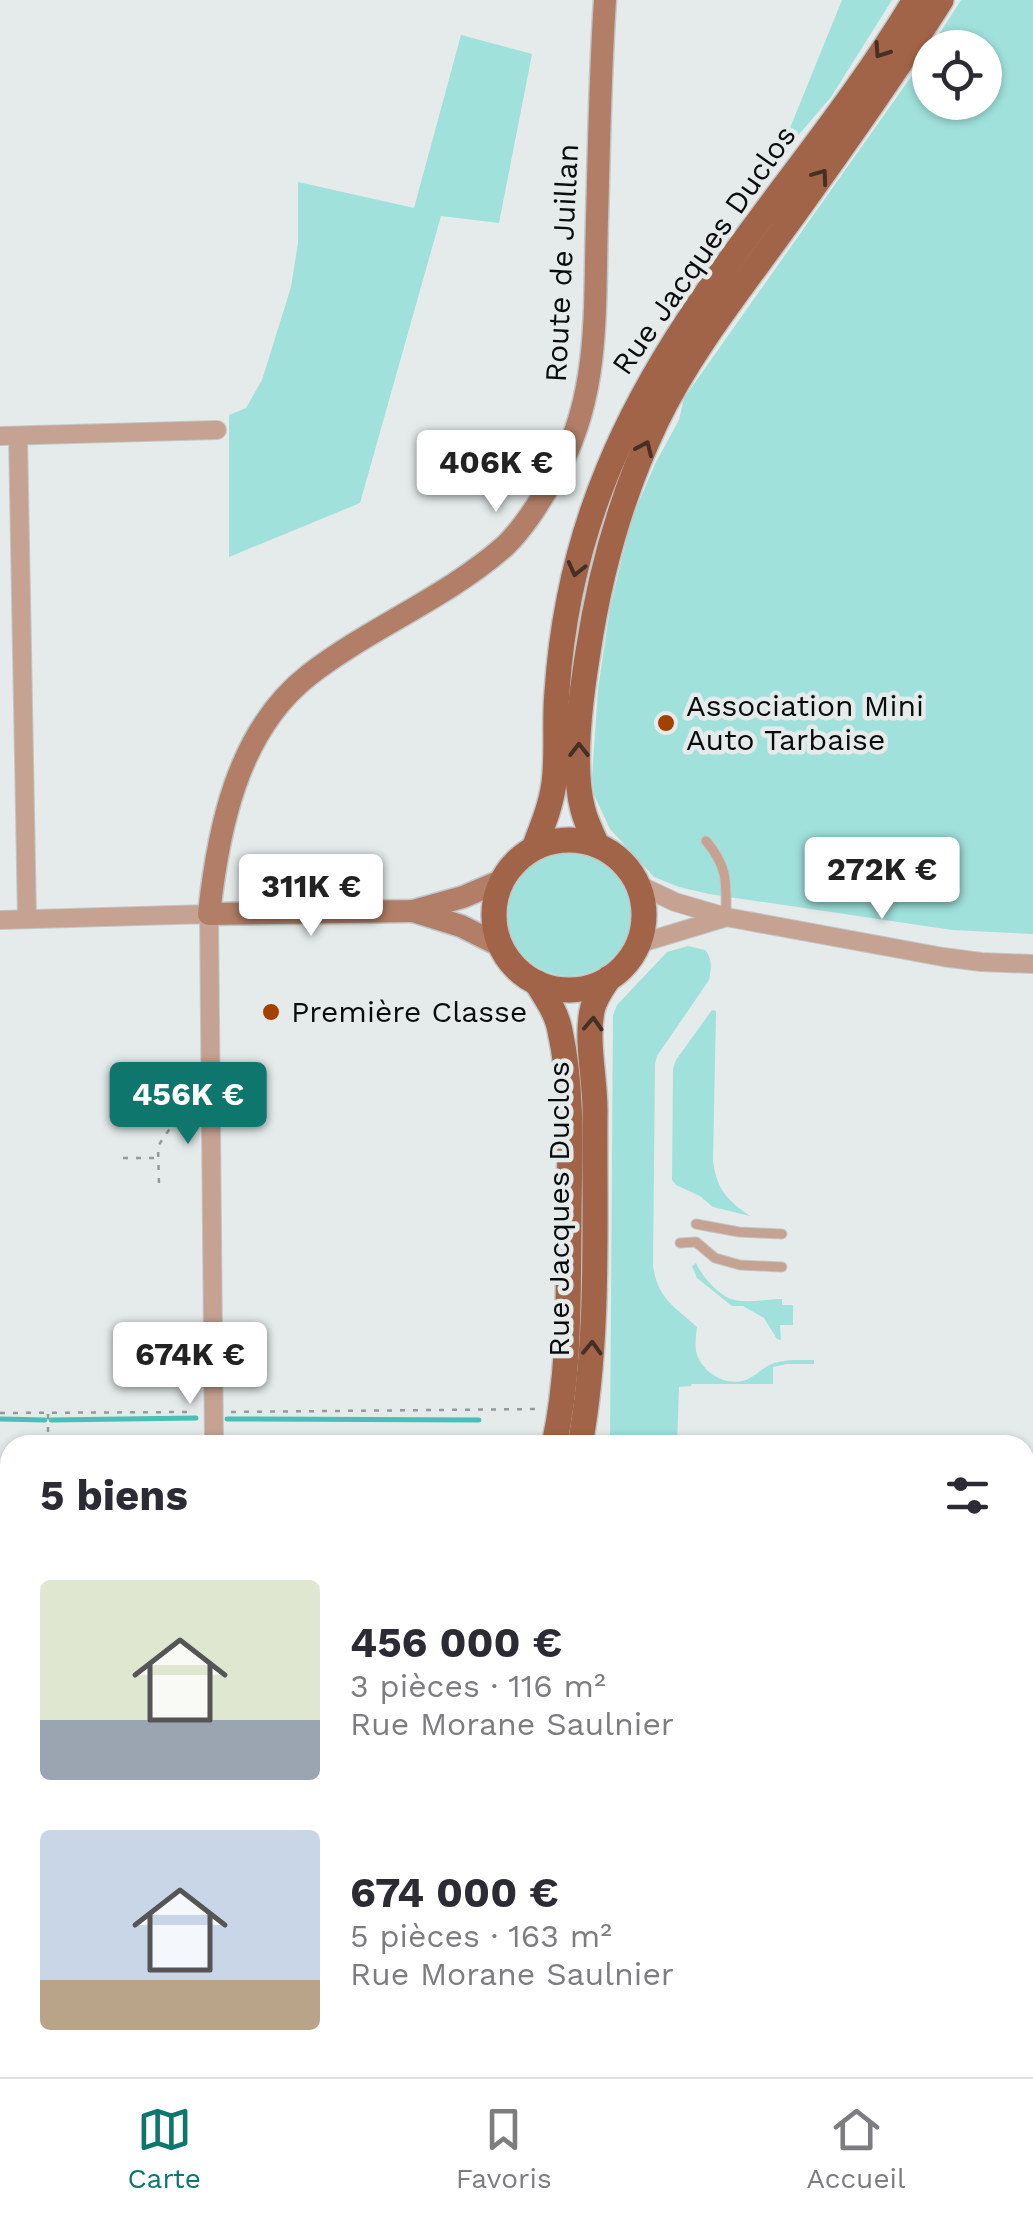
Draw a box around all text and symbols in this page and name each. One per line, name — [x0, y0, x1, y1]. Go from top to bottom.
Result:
map controls — [912, 30, 1002, 120]
button: locate — [912, 30, 1002, 120]
one-way arrow — [875, 39, 893, 58]
street label: Rue Jacques Duclos — [604, 119, 803, 381]
street label: Route de Juillan — [538, 143, 585, 383]
one-way arrow — [809, 169, 828, 188]
pin: 406K € — [415, 430, 577, 515]
one-way arrow — [633, 440, 653, 458]
text: 406K € — [439, 443, 553, 481]
one-way arrow — [567, 560, 588, 577]
place label: Association Mini Auto Tarbaise — [686, 688, 924, 757]
marker: Association Mini Auto Tarbaise — [655, 712, 677, 734]
one-way arrow — [568, 742, 590, 758]
pin: 272K € — [801, 837, 963, 922]
text: 272K € — [827, 850, 937, 888]
pin: 311K € — [230, 854, 392, 939]
text: 311K € — [261, 867, 361, 905]
place label: Première Classe — [291, 994, 527, 1029]
marker: Première Classe — [260, 1001, 282, 1023]
one-way arrow — [582, 1015, 603, 1031]
street label: Rue Jacques Duclos — [541, 1061, 576, 1357]
pin: 456K € — [107, 1062, 269, 1147]
text: 456K € — [132, 1075, 244, 1113]
pin: 674K € — [109, 1322, 271, 1407]
text: 674K € — [135, 1335, 245, 1373]
one-way arrow — [581, 1340, 602, 1356]
icon: filters — [940, 1468, 995, 1523]
text: 5 biens — [40, 1471, 188, 1520]
text: 456 000 € — [350, 1618, 562, 1667]
icon: home — [120, 1620, 240, 1740]
text: 3 pièces · 116 m² — [350, 1667, 606, 1705]
text: Rue Morane Saulnier — [350, 1705, 674, 1743]
text: 674 000 € — [350, 1868, 559, 1917]
icon: home — [120, 1870, 240, 1990]
text: 5 pièces · 163 m² — [350, 1917, 612, 1955]
text: Rue Morane Saulnier — [350, 1955, 674, 1993]
tab: Carte — [127, 2102, 201, 2195]
tab: Favoris — [456, 2102, 552, 2195]
tab: Accueil — [807, 2102, 906, 2195]

